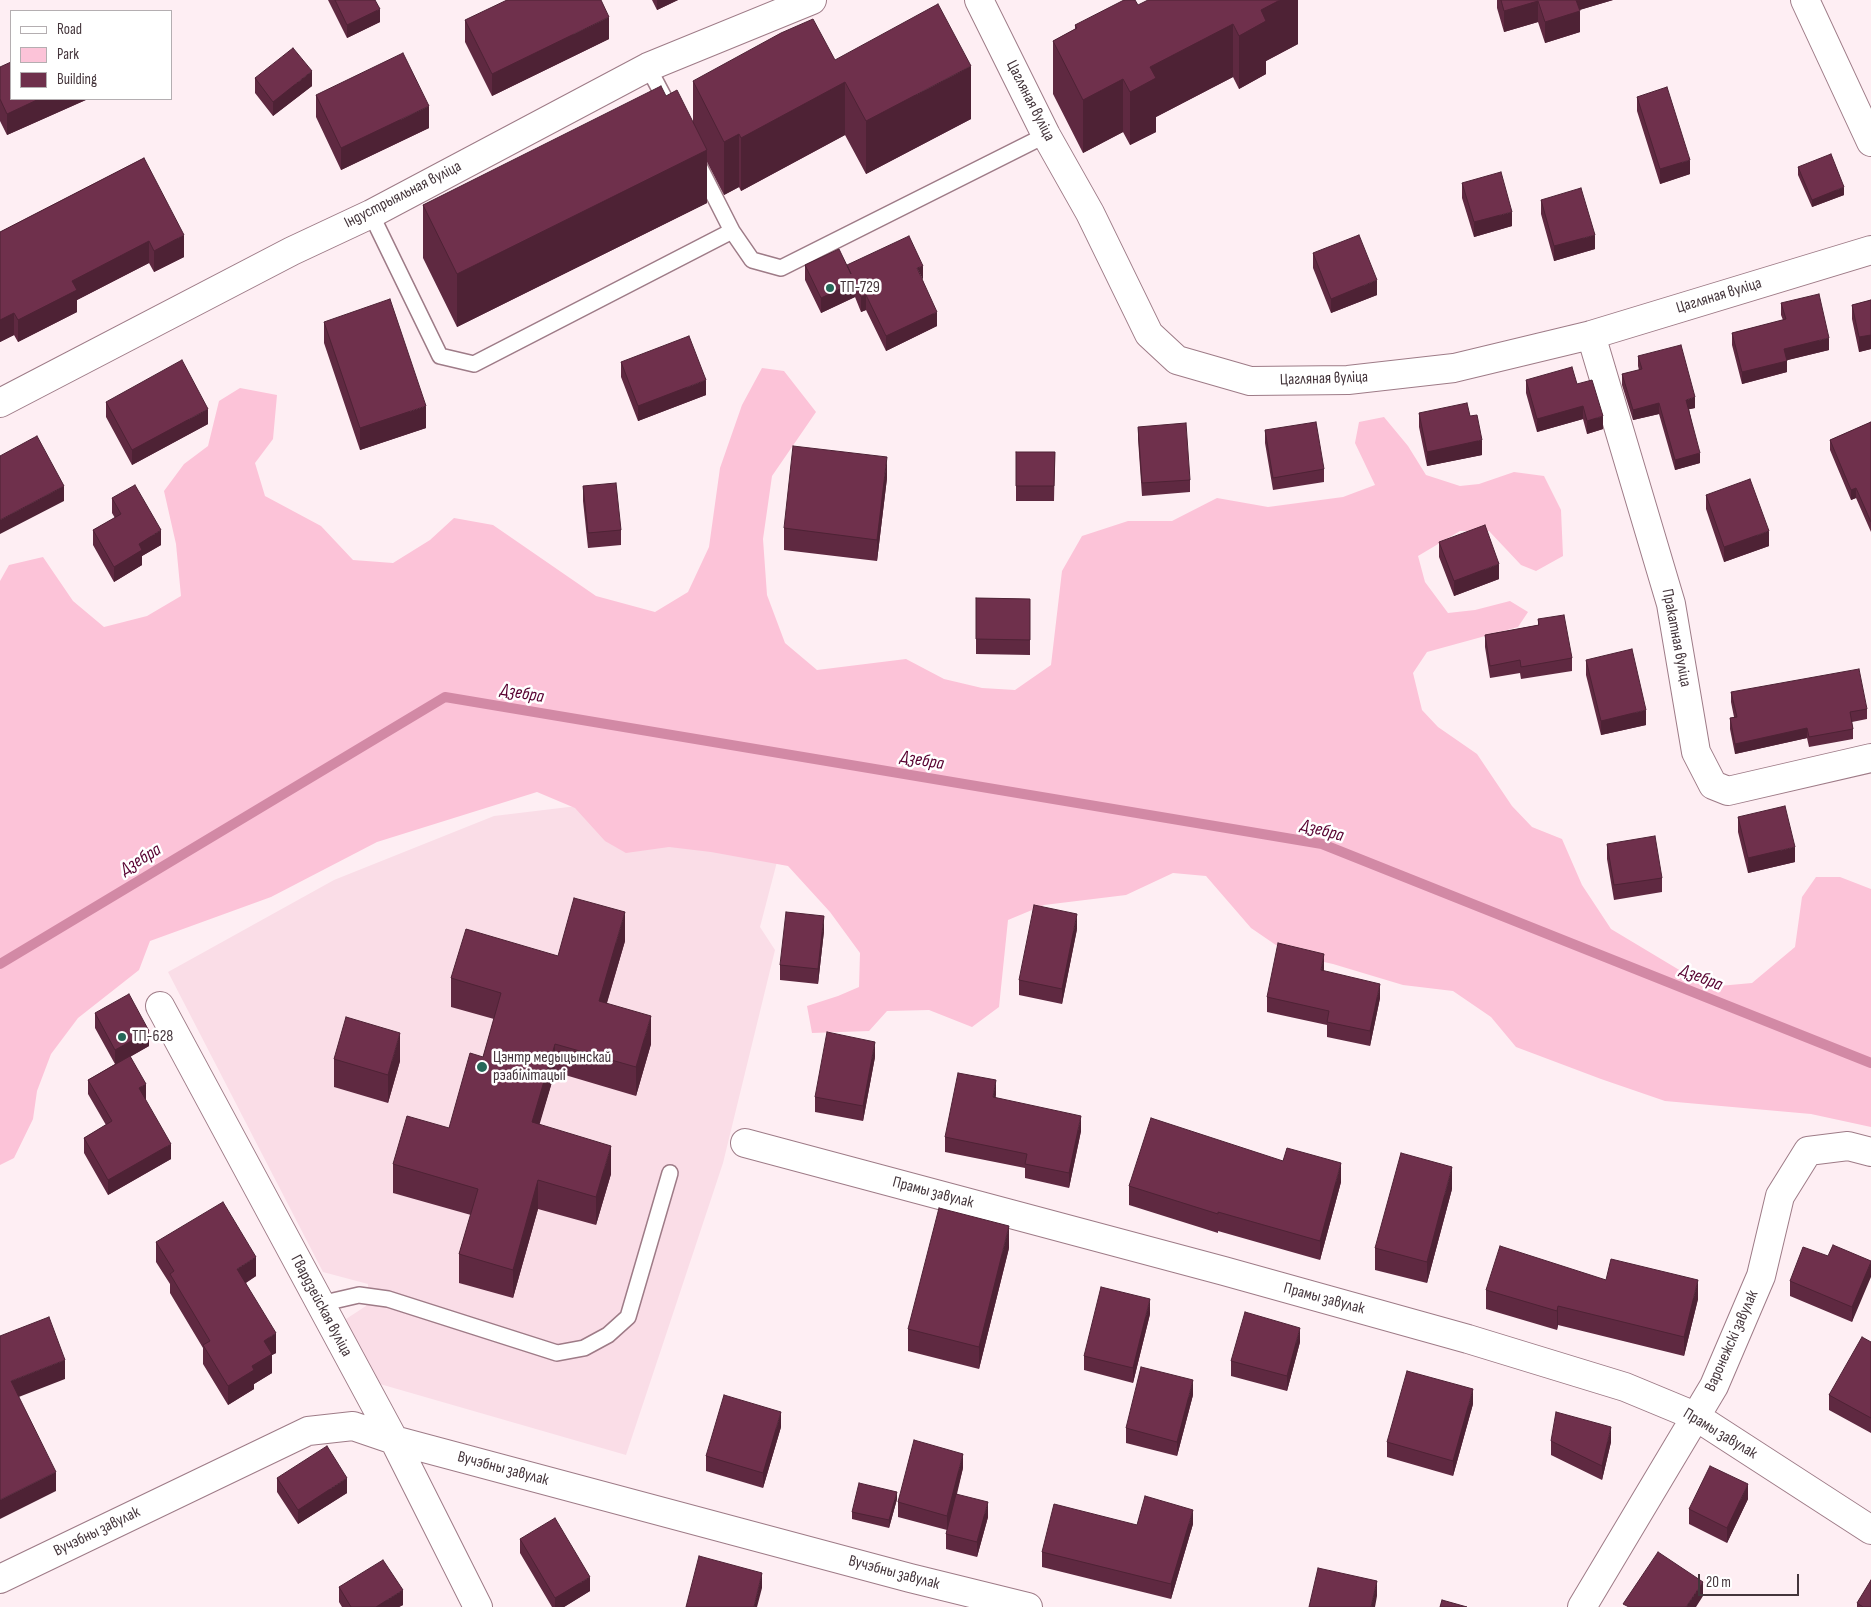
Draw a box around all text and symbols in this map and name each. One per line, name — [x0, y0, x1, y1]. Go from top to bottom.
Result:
legend — [10, 10, 172, 100]
text: Road — [57, 20, 82, 39]
text: Park — [57, 45, 79, 64]
street label: Цагляная вуліца — [1001, 57, 1059, 145]
text: Building — [57, 70, 97, 89]
street label: Індустрыяльная вуліца — [341, 157, 465, 233]
street label: Цагляная вуліца — [1674, 274, 1764, 318]
place label: ТП-729 — [840, 278, 880, 298]
marker: ТП-729 — [824, 282, 836, 294]
street label: Цагляная вуліца — [1280, 368, 1368, 390]
street label: Пракатная вуліца — [1657, 587, 1695, 689]
water label: Дзебра — [499, 680, 545, 708]
water label: Дзебра — [899, 747, 945, 775]
water label: Дзебра — [1298, 815, 1346, 847]
water label: Дзебра — [117, 839, 165, 881]
water label: Дзебра — [1677, 960, 1725, 996]
place label: ТП-628 — [132, 1027, 173, 1047]
marker: ТП-628 — [116, 1031, 128, 1043]
place label: Цэнтр медыцынскай рэабілітацыі — [493, 1048, 611, 1086]
marker: Цэнтр медыцынскай рэабілітацыі — [475, 1060, 489, 1074]
street label: Прамы завулак — [890, 1173, 976, 1213]
street label: Гвардзейская вуліца — [286, 1252, 356, 1360]
street label: Прамы завулак — [1281, 1279, 1367, 1319]
street label: Варонежскі завулак — [1701, 1287, 1763, 1395]
street label: Прамы завулак — [1679, 1404, 1761, 1464]
street label: Вучэбны завулак — [455, 1448, 551, 1490]
street label: Вучэбны завулак — [51, 1503, 143, 1561]
street label: Вучэбны завулак — [846, 1552, 942, 1594]
scale bar — [1701, 1564, 1802, 1596]
text: 20 m — [1706, 1573, 1731, 1592]

